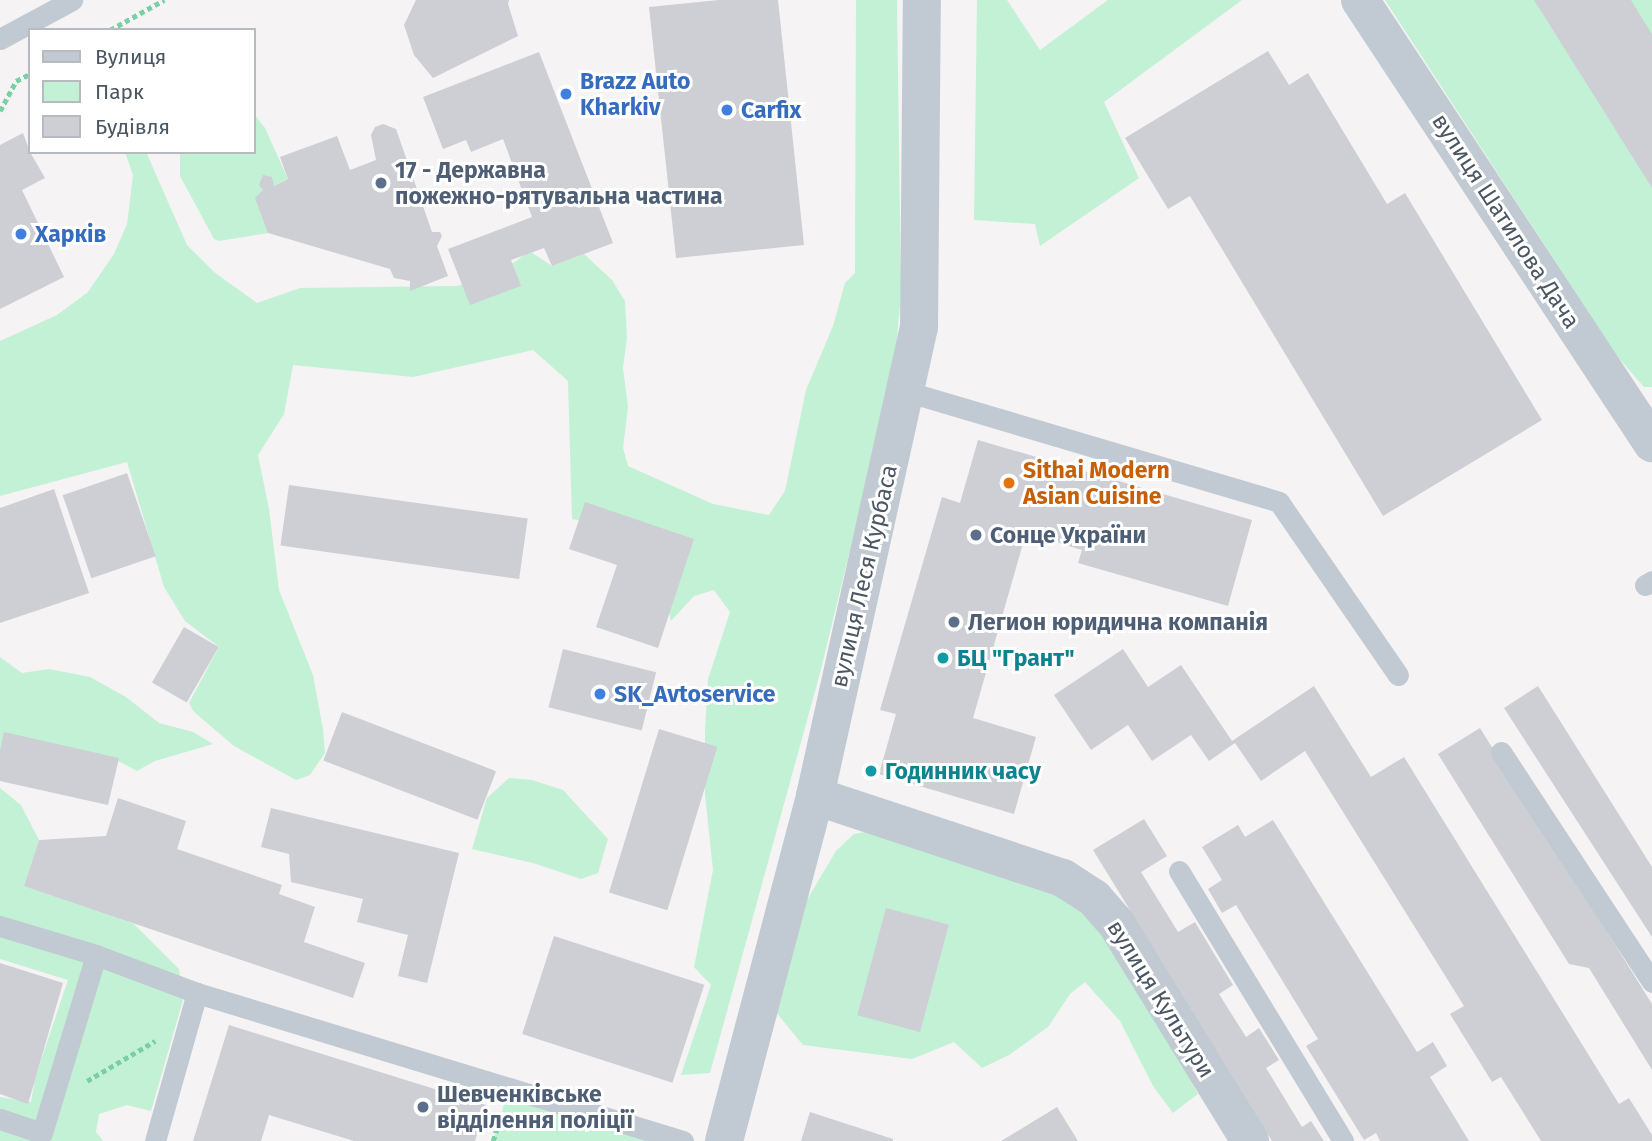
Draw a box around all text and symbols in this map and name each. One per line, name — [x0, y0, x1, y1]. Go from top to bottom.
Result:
legend — [28, 28, 256, 154]
text: Вулиця — [95, 44, 166, 70]
place label: Brazz Auto Kharkiv — [580, 67, 690, 121]
text: Парк — [95, 79, 144, 105]
marker: Brazz Auto Kharkiv — [558, 86, 574, 102]
place label: Carfix — [741, 96, 801, 124]
marker: Carfix — [719, 102, 735, 118]
street label: вулиця Шатилова Дача — [1426, 109, 1586, 333]
text: Будівля — [95, 114, 170, 140]
place label: 17 - Державна пожежно-рятувальна частина — [395, 156, 723, 210]
marker: 17 - Державна пожежно-рятувальна частина — [373, 175, 389, 191]
place label: Харків — [35, 220, 106, 248]
marker: Харків — [13, 226, 29, 242]
place label: Sithai Modern Asian Cuisine — [1023, 456, 1170, 510]
street label: вулиця Леся Курбаса — [825, 462, 903, 690]
marker: Sithai Modern Asian Cuisine — [1001, 475, 1017, 491]
place label: Сонце України — [990, 521, 1146, 549]
marker: Сонце України — [968, 527, 984, 543]
place label: Легион юридична компанія — [968, 608, 1268, 636]
marker: Легион юридична компанія — [946, 614, 962, 630]
place label: БЦ "Грант" — [957, 644, 1075, 672]
marker: БЦ "Грант" — [935, 650, 951, 666]
place label: SK_Avtoservice — [614, 680, 776, 708]
marker: SK_Avtoservice — [592, 686, 608, 702]
place label: Годинник часу — [885, 757, 1041, 785]
marker: Годинник часу — [863, 763, 879, 779]
street label: вулиця Культури — [1101, 915, 1221, 1083]
place label: Шевченківське відділення поліції — [437, 1080, 633, 1134]
marker: Шевченківське відділення поліції — [415, 1099, 431, 1115]

